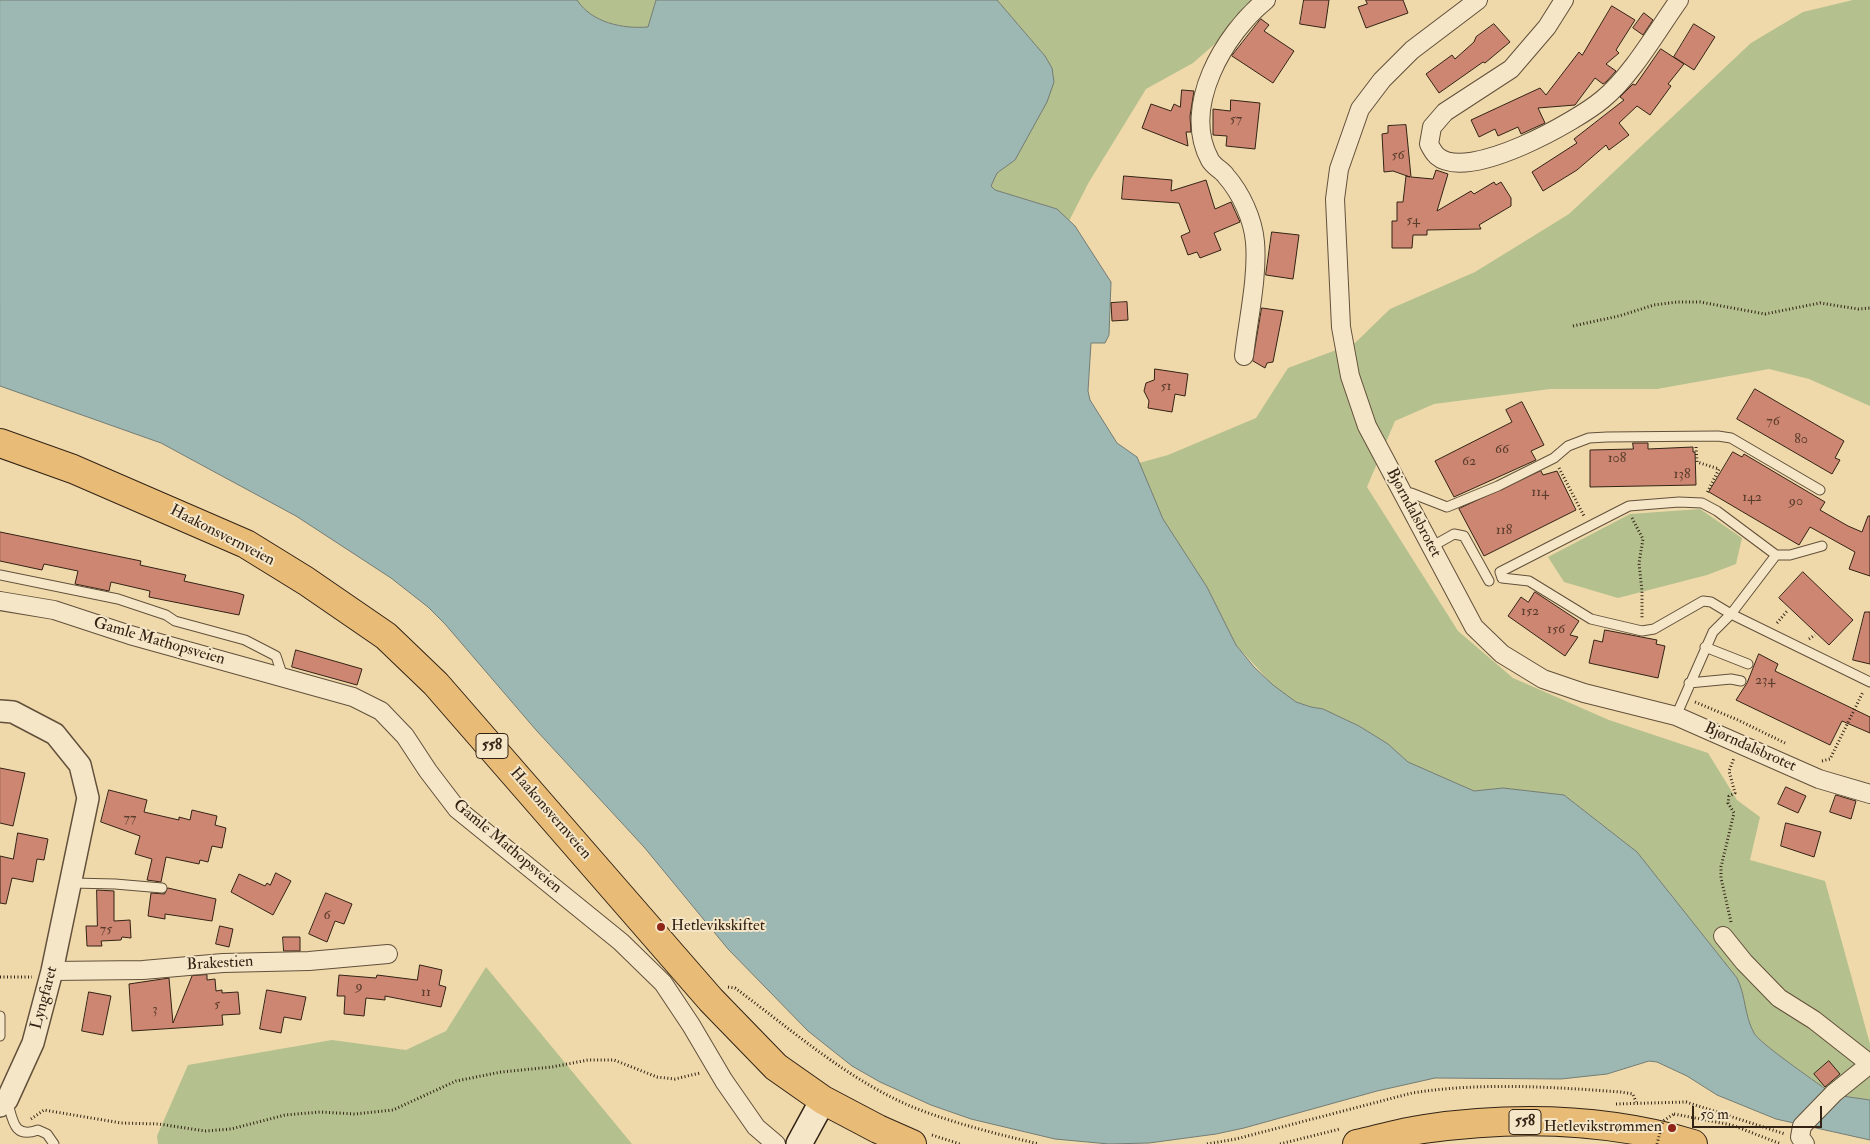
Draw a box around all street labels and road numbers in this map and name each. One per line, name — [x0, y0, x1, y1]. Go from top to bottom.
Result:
street label: Bjørndalsbrotet — [1381, 465, 1445, 561]
street label: Haakonsvernveien — [166, 501, 278, 571]
street label: Gamle Mathopsveien — [91, 614, 227, 670]
street label: Bjørndalsbrotet — [1701, 719, 1799, 777]
road number: 558 — [476, 734, 508, 758]
street label: Haakonsvernveien — [505, 764, 595, 864]
street label: Gamle Mathopsveien — [449, 796, 565, 898]
street label: Brakestien — [186, 953, 254, 975]
street label: Lyngfaret — [27, 964, 63, 1032]
road number: 558 — [1509, 1110, 1541, 1134]

